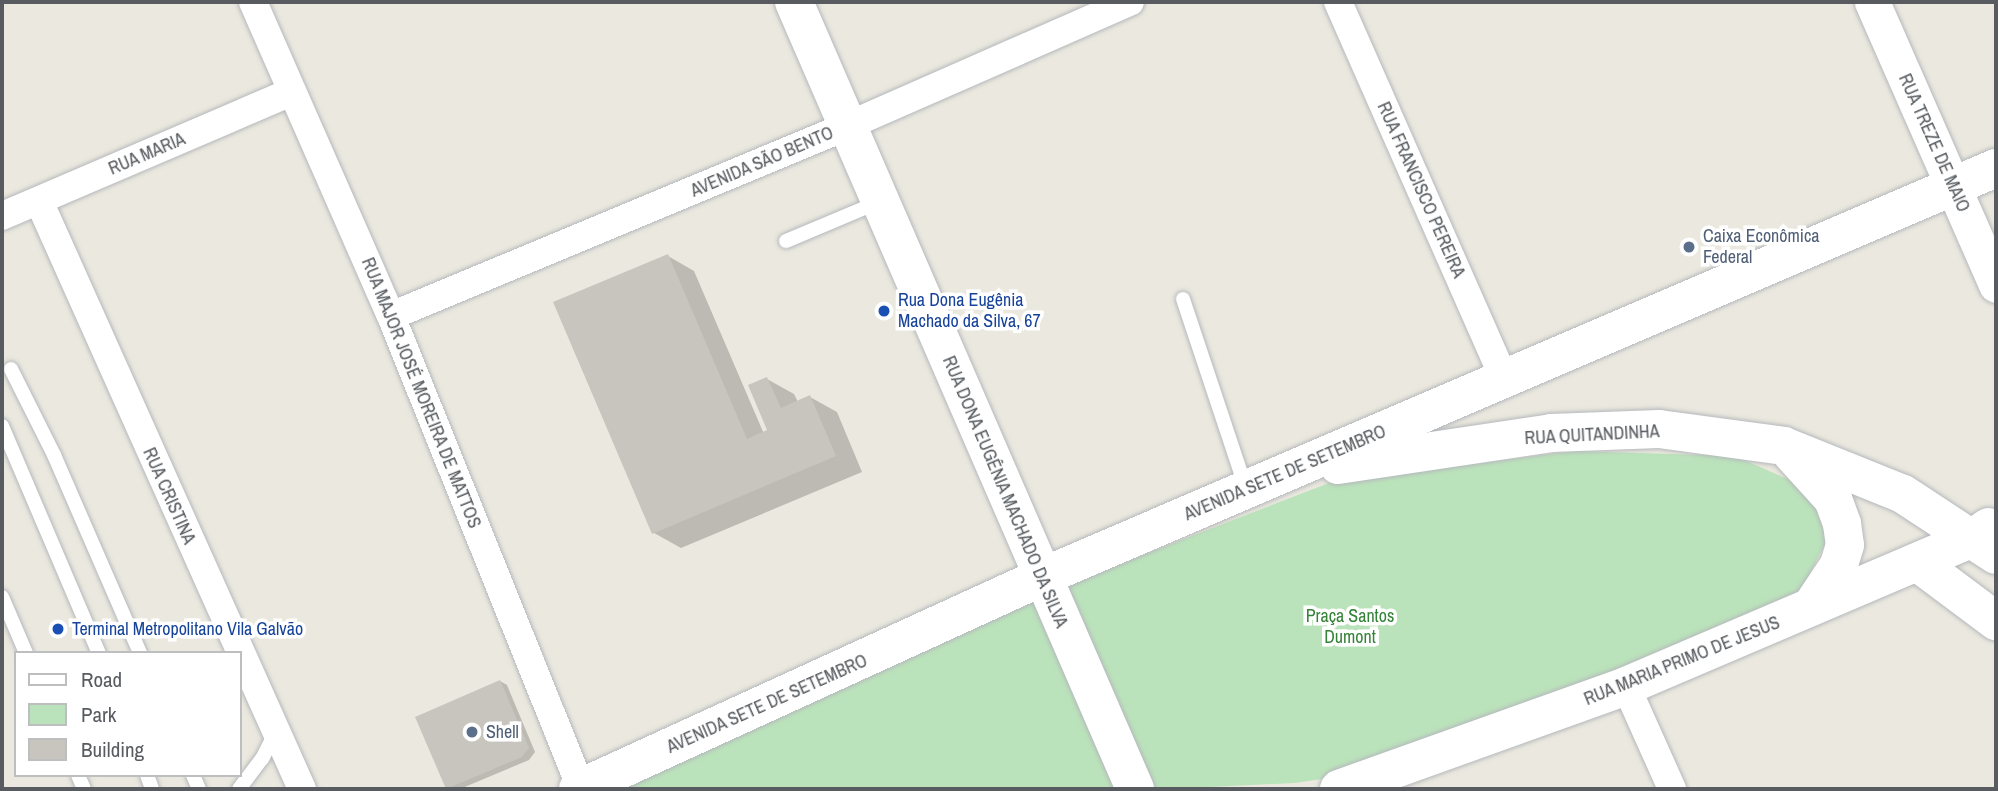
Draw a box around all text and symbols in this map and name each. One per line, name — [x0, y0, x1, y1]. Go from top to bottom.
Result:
street label: RUA TREZE DE MAIO — [1894, 70, 1974, 216]
street label: RUA FRANCISCO PEREIRA — [1372, 98, 1470, 282]
street label: AVENIDA SÃO BENTO — [687, 122, 837, 202]
street label: RUA MARIA — [105, 128, 189, 180]
place label: Caixa Econômica Federal — [1703, 226, 1819, 268]
marker: Caixa Econômica Federal — [1681, 239, 1697, 255]
street label: RUA MAJOR JOSÉ MOREIRA DE MATTOS — [356, 254, 486, 532]
place label: Rua Dona Eugênia Machado da Silva, 67 — [898, 290, 1041, 332]
marker: Rua Dona Eugênia Machado da Silva, 67 — [876, 303, 892, 319]
street label: RUA DONA EUGÊNIA MACHADO DA SILVA — [937, 351, 1073, 633]
street label: AVENIDA SETE DE SETEMBRO — [1180, 420, 1390, 526]
street label: RUA QUITANDINHA — [1524, 421, 1660, 449]
street label: RUA CRISTINA — [138, 444, 200, 548]
park label: Praça Santos Dumont — [1306, 606, 1394, 648]
street label: RUA MARIA PRIMO DE JESUS — [1580, 612, 1784, 710]
place label: Terminal Metropolitano Vila Galvão — [72, 618, 303, 640]
marker: Terminal Metropolitano Vila Galvão — [50, 621, 66, 637]
street label: AVENIDA SETE DE SETEMBRO — [663, 650, 871, 758]
legend — [14, 651, 242, 777]
text: Road — [81, 665, 122, 694]
text: Park — [81, 700, 116, 729]
place label: Shell — [486, 721, 519, 743]
marker: Shell — [464, 724, 480, 740]
text: Building — [81, 735, 144, 764]

